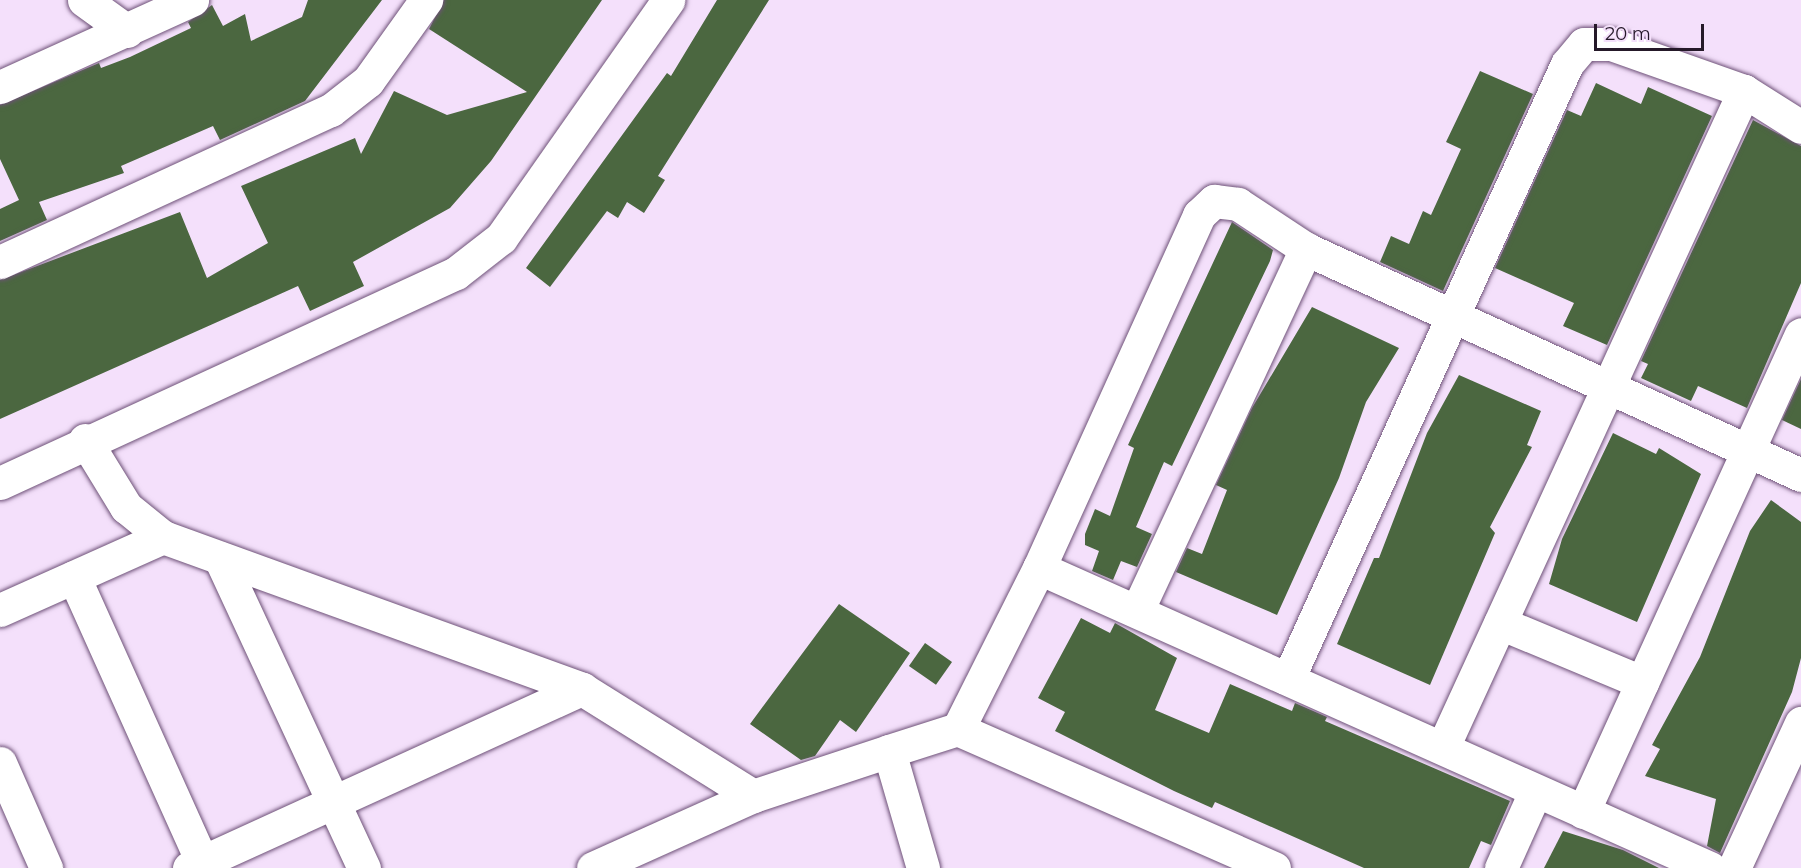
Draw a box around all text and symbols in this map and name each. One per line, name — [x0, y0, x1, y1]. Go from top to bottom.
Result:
scale bar — [1597, 12, 1706, 50]
text: 20 m — [1605, 23, 1651, 45]

